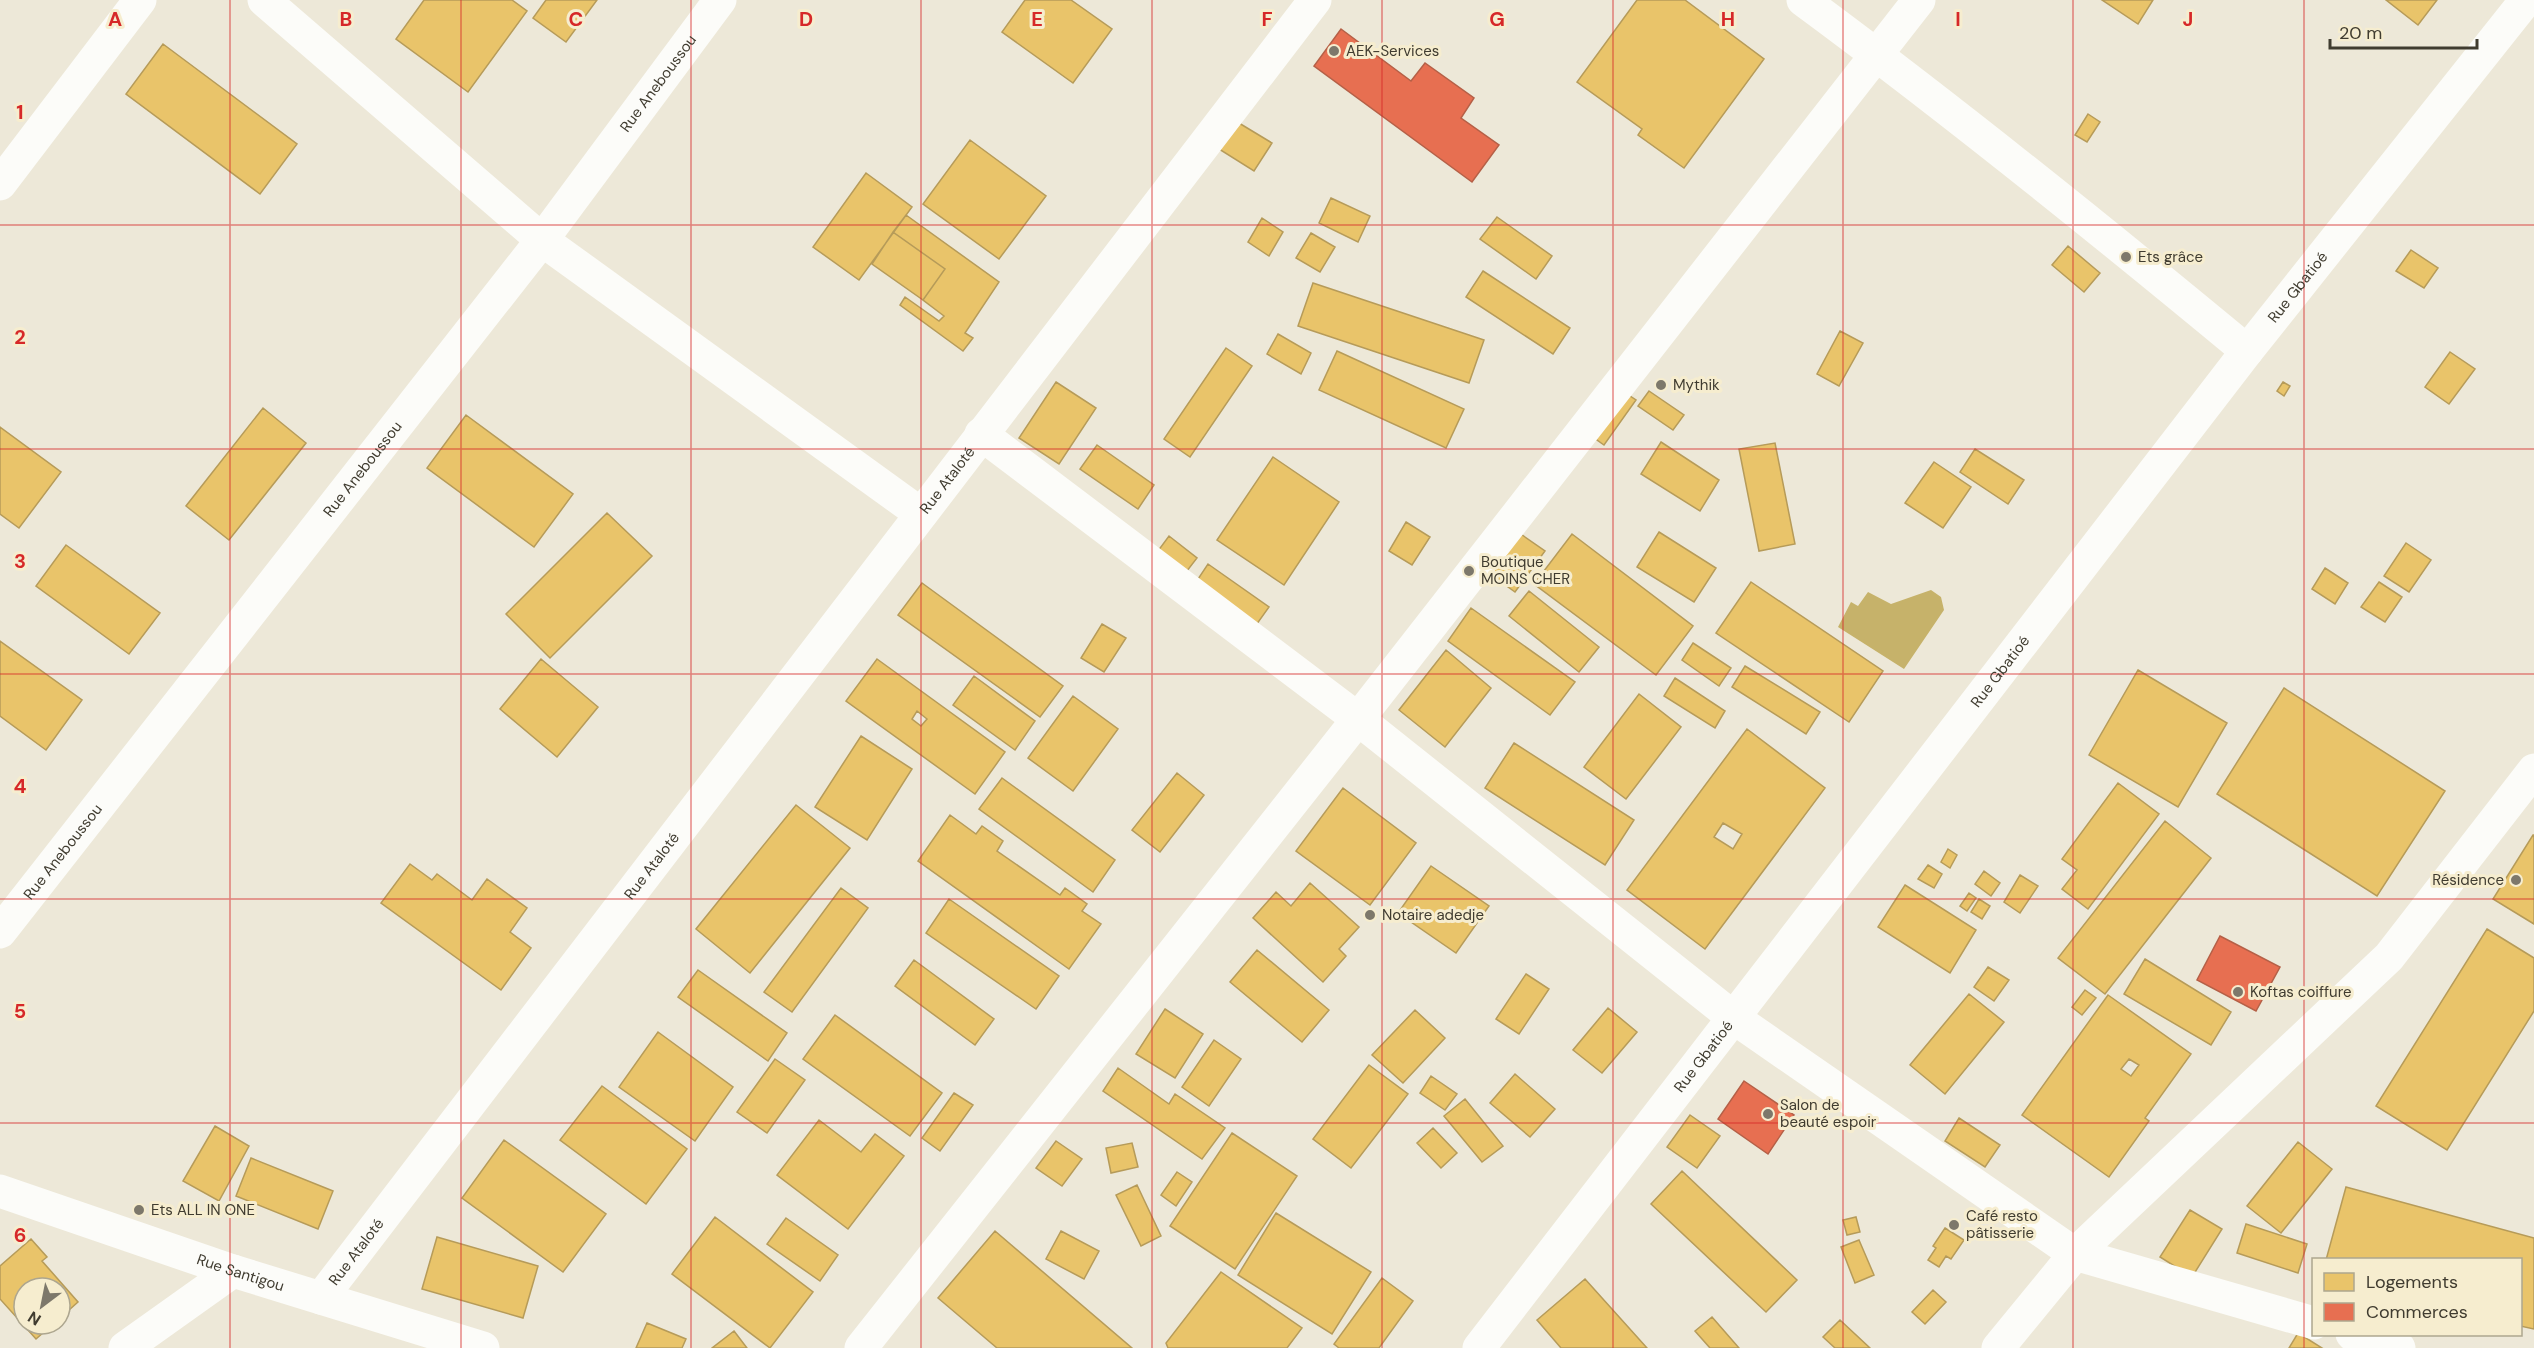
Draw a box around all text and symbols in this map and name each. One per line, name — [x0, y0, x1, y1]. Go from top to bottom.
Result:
text: A — [108, 6, 122, 32]
text: B — [340, 6, 352, 32]
text: C — [569, 6, 583, 32]
text: D — [799, 6, 813, 32]
text: E — [1031, 6, 1043, 32]
text: F — [1261, 6, 1273, 32]
text: G — [1489, 6, 1505, 32]
text: H — [1721, 6, 1735, 32]
text: I — [1955, 6, 1961, 32]
text: J — [2183, 6, 2193, 32]
scale bar — [2330, 12, 2477, 50]
text: 20 m — [2339, 21, 2382, 45]
street label: Rue Aneboussou — [615, 31, 701, 136]
place label: AEK-Services — [1346, 41, 1439, 61]
marker: AEK-Services — [1327, 44, 1341, 58]
text: 1 — [16, 99, 24, 125]
place label: Ets grâce — [2138, 247, 2203, 267]
street label: Rue Gbatioé — [2263, 247, 2332, 327]
marker: Ets grâce — [2119, 250, 2133, 264]
text: 2 — [14, 324, 26, 350]
place label: Mythik — [1673, 375, 1720, 395]
marker: Mythik — [1654, 378, 1668, 392]
street label: Rue Aneboussou — [319, 417, 406, 521]
street label: Rue Ataloté — [915, 443, 979, 518]
text: 3 — [14, 548, 26, 574]
place label: Boutique MOINS CHER — [1481, 552, 1570, 589]
marker: Boutique MOINS CHER — [1462, 564, 1476, 578]
street label: Rue Gbatioé — [1966, 631, 2034, 712]
text: 4 — [14, 773, 27, 799]
street label: Rue Aneboussou — [19, 800, 107, 904]
street label: Rue Ataloté — [620, 828, 684, 904]
place label: Résidence — [2432, 870, 2504, 890]
marker: Résidence — [2509, 873, 2523, 887]
place label: Notaire adedje — [1382, 905, 1484, 925]
marker: Notaire adedje — [1363, 908, 1377, 922]
place label: Koftas coiffure — [2250, 982, 2351, 1002]
marker: Koftas coiffure — [2231, 985, 2245, 999]
text: 5 — [14, 998, 26, 1024]
street label: Rue Gbatioé — [1669, 1016, 1738, 1097]
place label: Salon de beauté espoir — [1780, 1095, 1877, 1132]
marker: Salon de beauté espoir — [1761, 1107, 1775, 1121]
place label: Ets ALL IN ONE — [151, 1200, 255, 1220]
marker: Ets ALL IN ONE — [132, 1203, 146, 1217]
place label: Café resto pâtisserie — [1966, 1206, 2038, 1243]
street label: Rue Ataloté — [324, 1214, 388, 1290]
marker: Café resto pâtisserie — [1947, 1218, 1961, 1232]
text: 6 — [14, 1222, 26, 1248]
street label: Rue Santigou — [194, 1249, 287, 1296]
legend — [2312, 1258, 2522, 1336]
text: Logements — [2366, 1270, 2458, 1294]
north arrow — [12, 1276, 72, 1336]
text: Commerces — [2366, 1300, 2468, 1324]
text: N — [24, 1306, 45, 1330]

